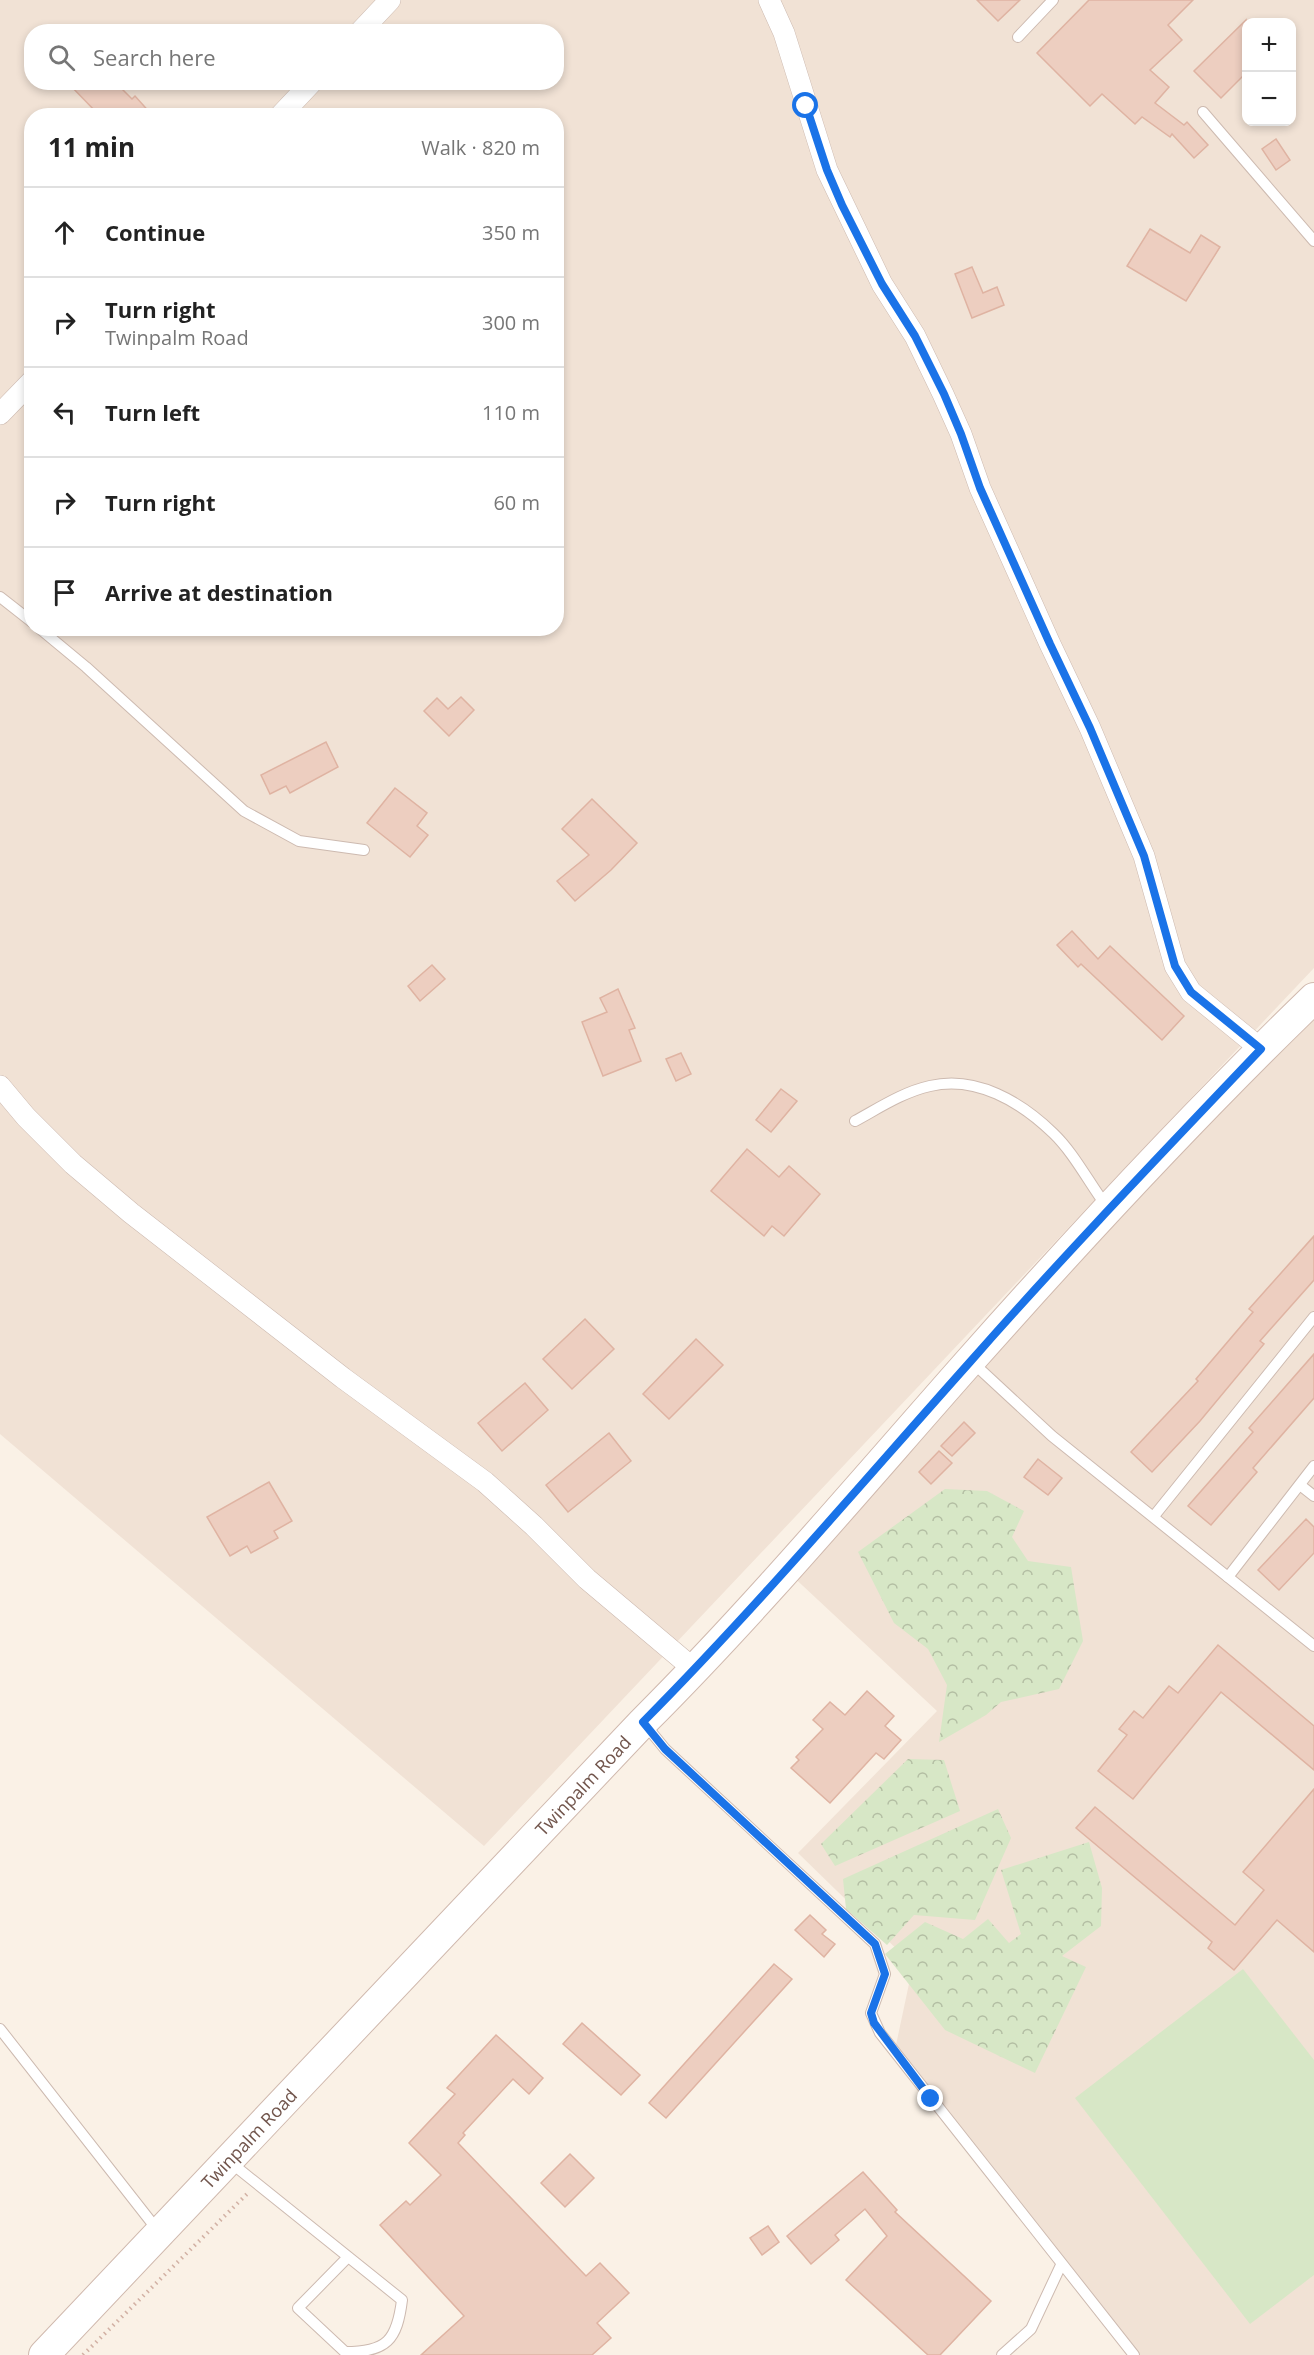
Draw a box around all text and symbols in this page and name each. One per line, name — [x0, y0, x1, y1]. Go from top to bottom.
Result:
map controls — [1242, 18, 1296, 126]
button: + — [1242, 18, 1296, 72]
search box — [24, 24, 564, 90]
icon: search — [45, 41, 78, 74]
text: Search here — [93, 42, 216, 72]
button: − — [1242, 72, 1296, 126]
route start — [792, 92, 818, 118]
text: 11 min — [48, 129, 135, 165]
text: Walk · 820 m — [421, 134, 540, 161]
icon: ahead — [48, 216, 81, 249]
text: Continue — [105, 217, 205, 247]
text: 350 m — [482, 219, 540, 246]
text: Turn right — [105, 294, 216, 324]
icon: right — [48, 306, 81, 339]
text: 300 m — [482, 309, 540, 336]
text: Twinpalm Road — [105, 324, 249, 351]
icon: left — [48, 396, 81, 429]
text: Turn left — [105, 397, 200, 427]
text: 110 m — [482, 399, 540, 426]
icon: right — [48, 486, 81, 519]
text: Turn right — [105, 487, 216, 517]
text: 60 m — [493, 489, 540, 516]
icon: arrive — [48, 576, 81, 609]
text: Arrive at destination — [105, 577, 333, 607]
street label: Twinpalm Road — [530, 1730, 636, 1841]
street label: Twinpalm Road — [196, 2083, 302, 2194]
route end — [917, 2085, 943, 2111]

